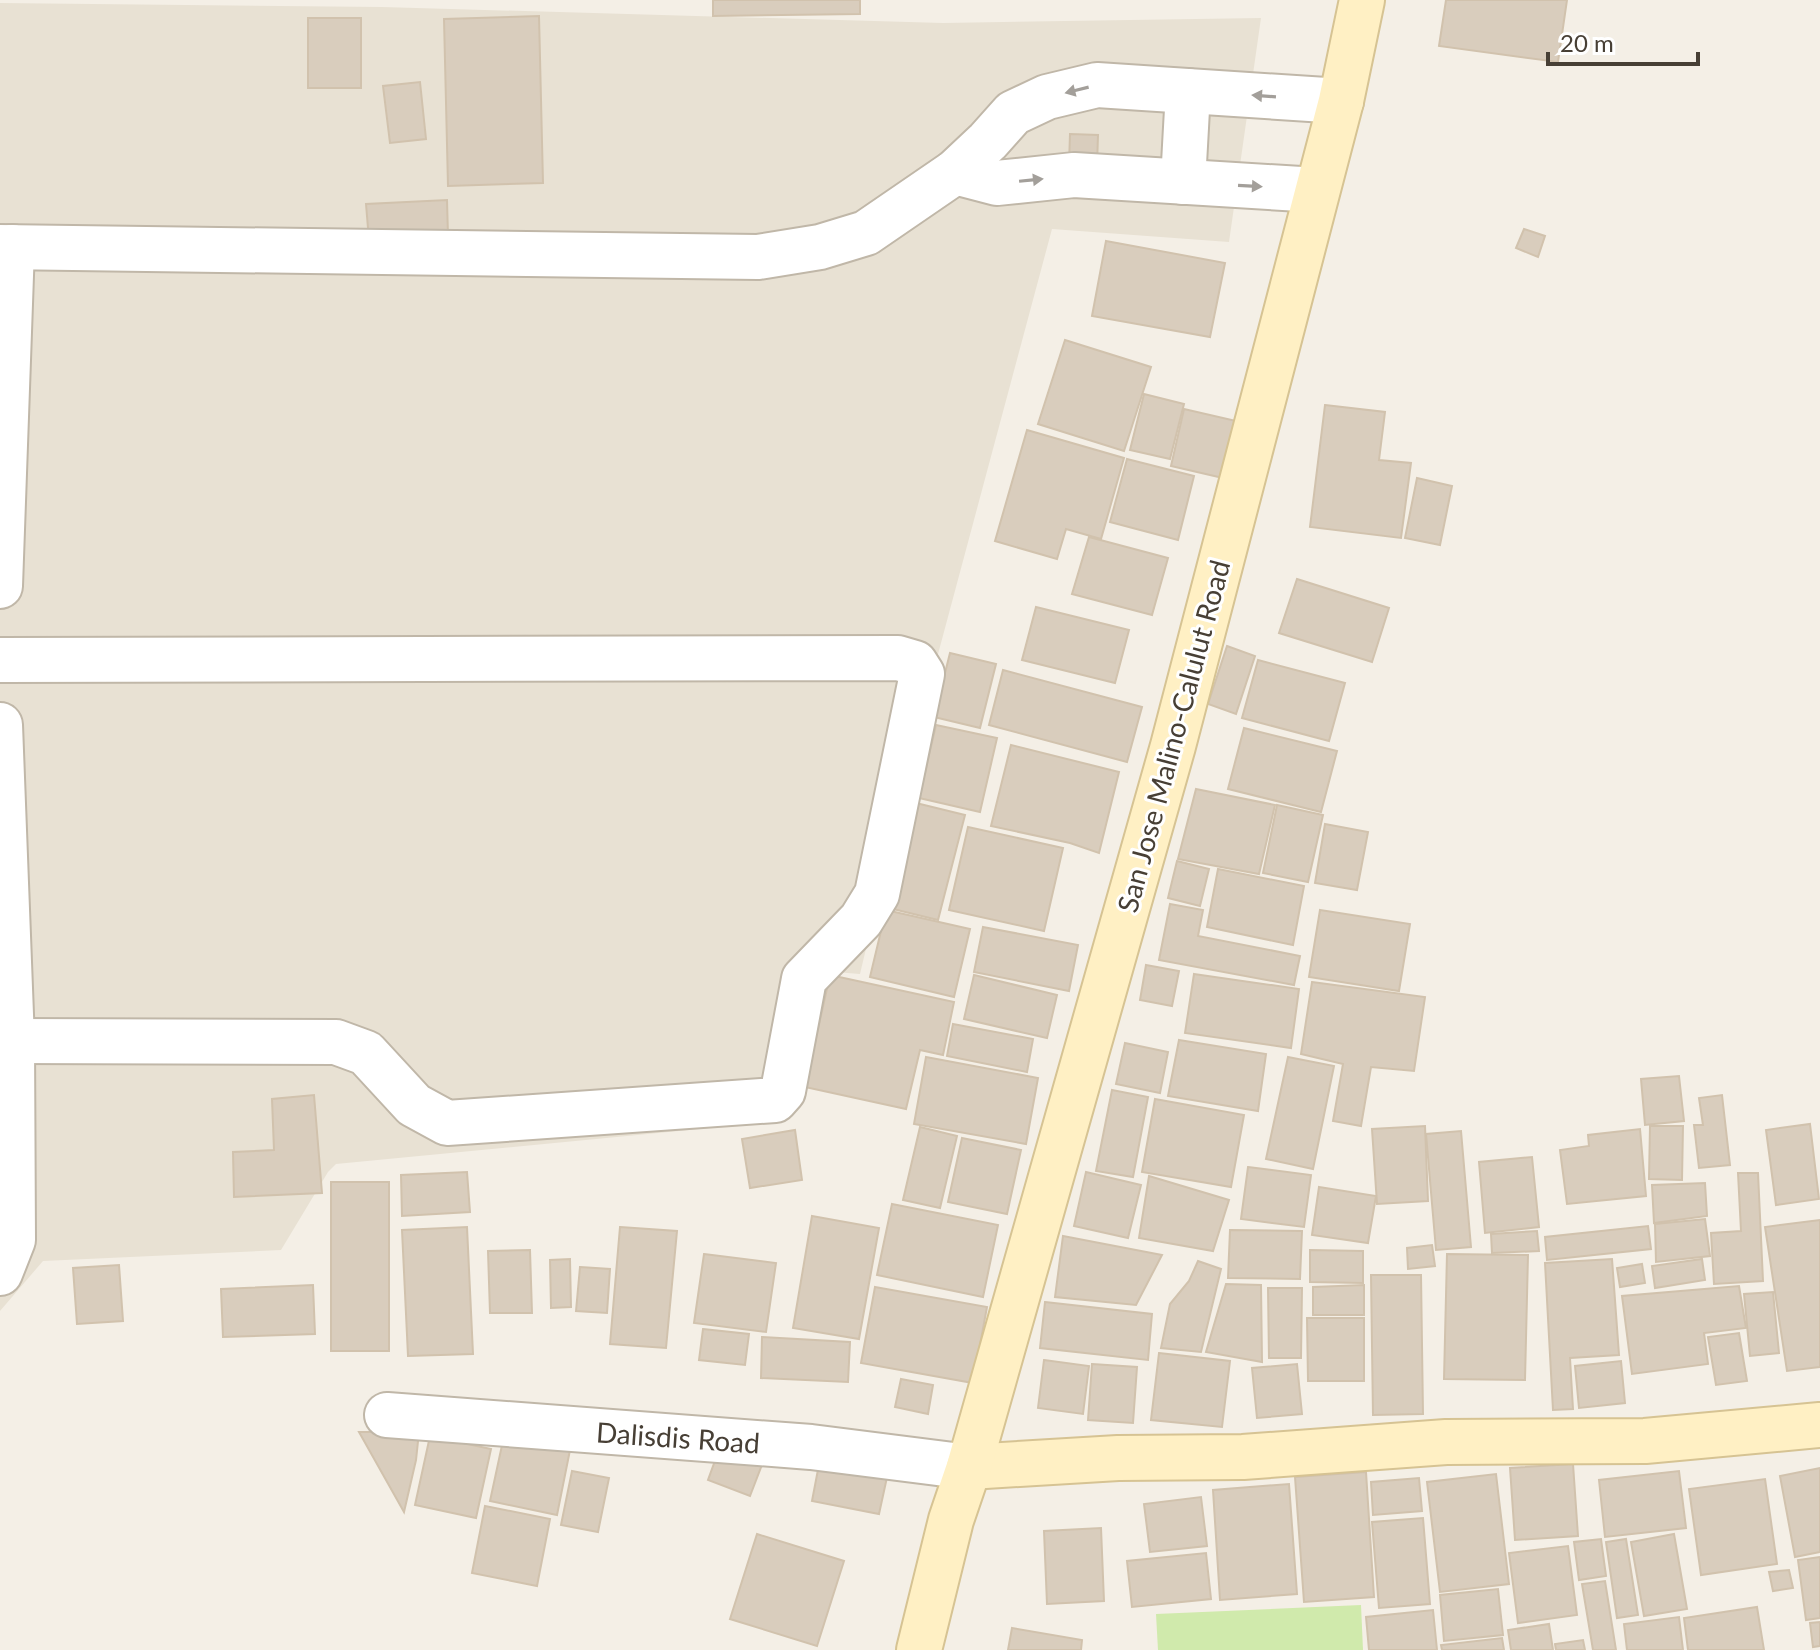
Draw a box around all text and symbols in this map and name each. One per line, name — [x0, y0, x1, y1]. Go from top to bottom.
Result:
scale bar — [1548, 16, 1698, 66]
text: 20 m — [1560, 28, 1614, 57]
one-way arrow — [1065, 84, 1090, 96]
one-way arrow — [1251, 89, 1276, 102]
one-way arrow — [1019, 173, 1044, 186]
one-way arrow — [1238, 180, 1263, 193]
street label: San Jose Malino-Calulut Road — [1110, 556, 1236, 916]
street label: Dalisdis Road — [595, 1414, 761, 1460]

